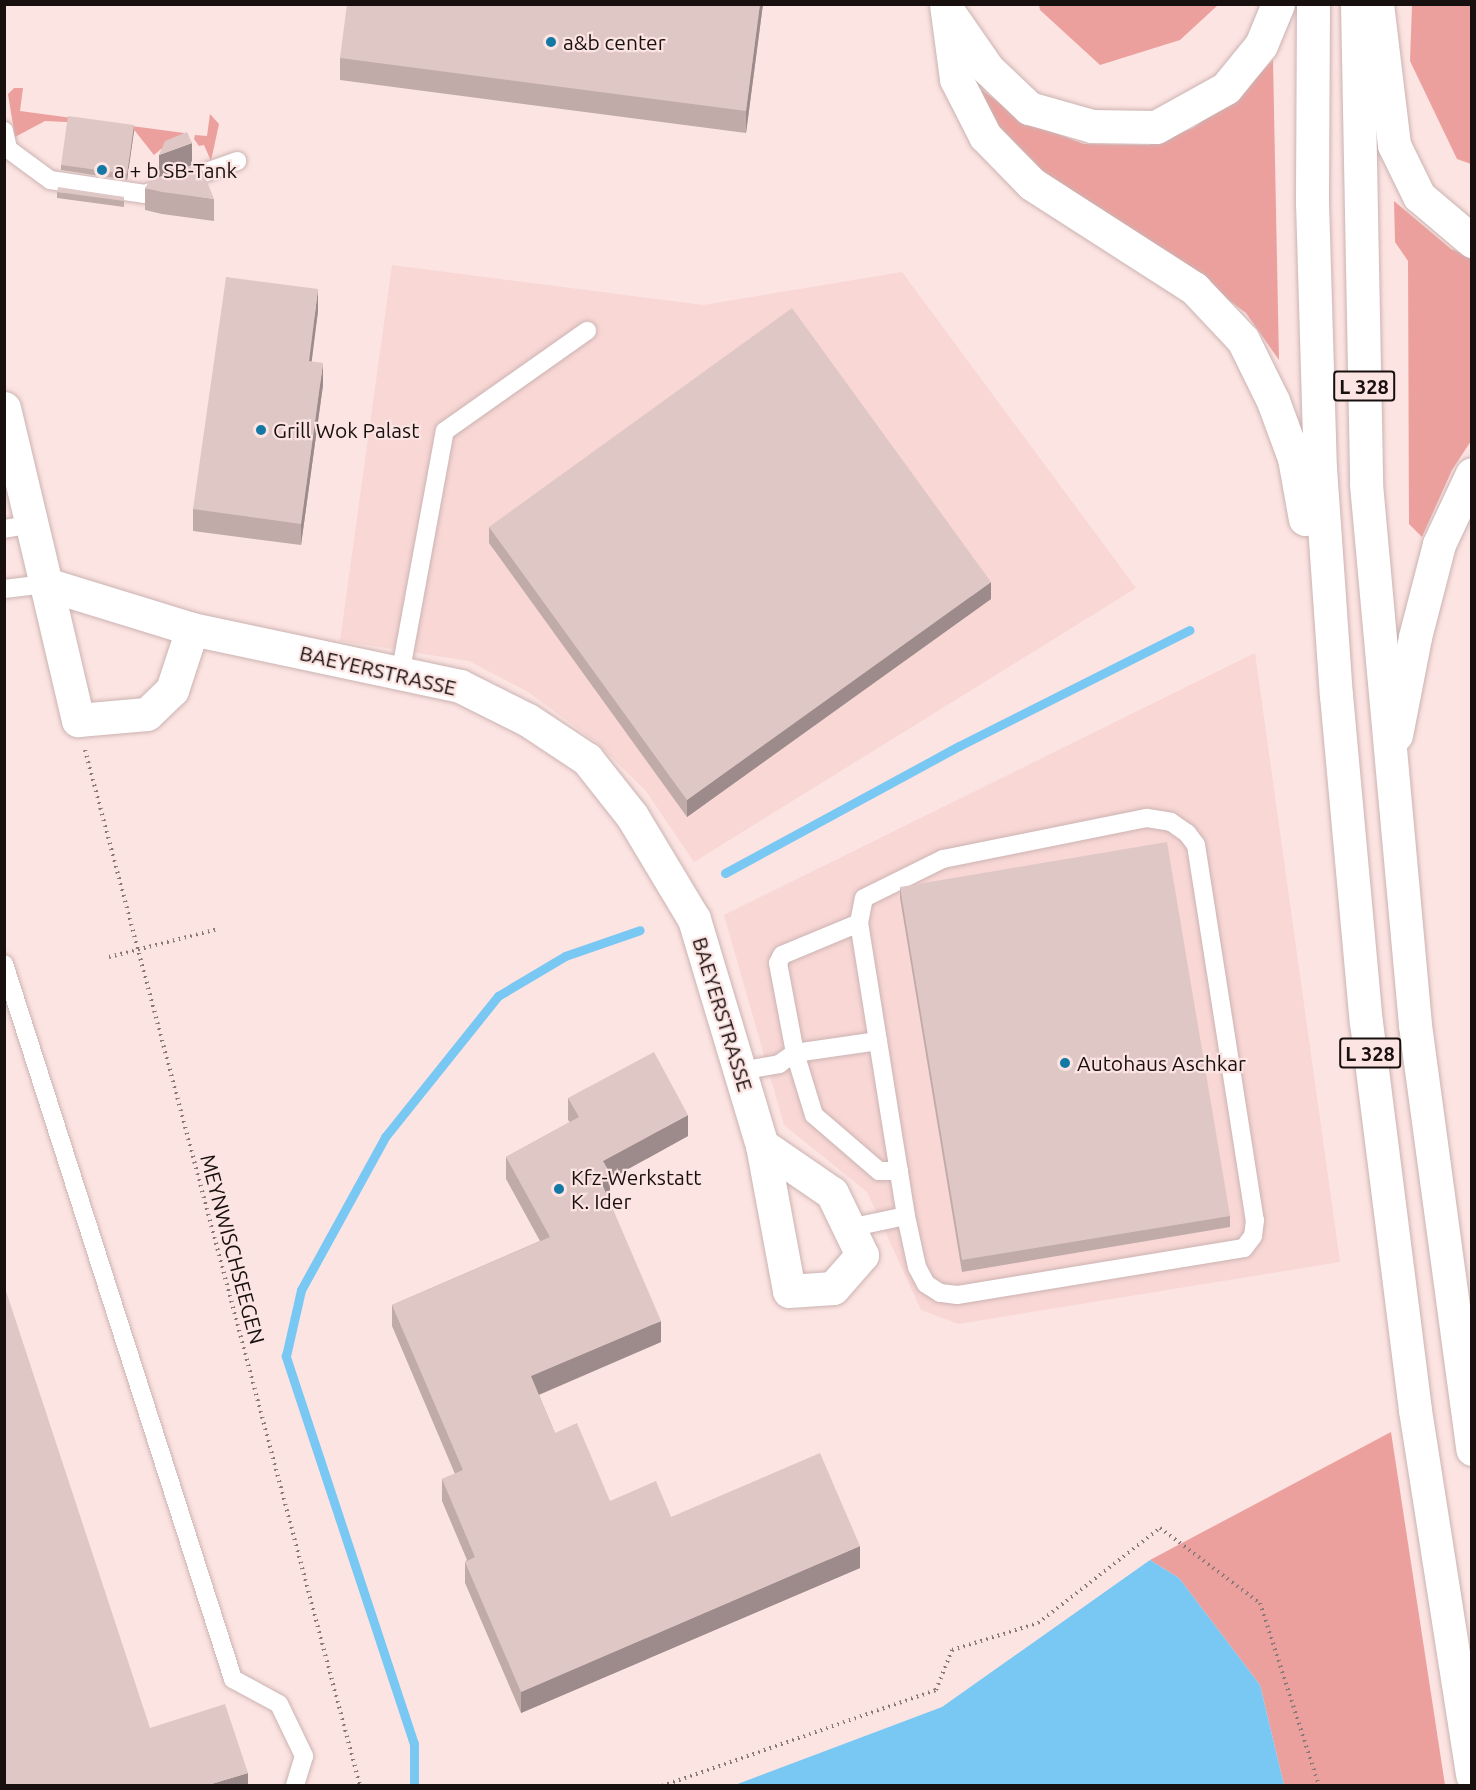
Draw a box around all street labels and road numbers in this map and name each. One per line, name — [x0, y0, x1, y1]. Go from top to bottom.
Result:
road number: L 328 — [1332, 369, 1396, 403]
street label: BAEYERSTRASSE — [297, 640, 459, 700]
street label: BAEYERSTRASSE — [688, 934, 758, 1094]
road number: L 328 — [1338, 1036, 1402, 1070]
street label: MEYNWISCHSEEGEN — [196, 1151, 270, 1347]

